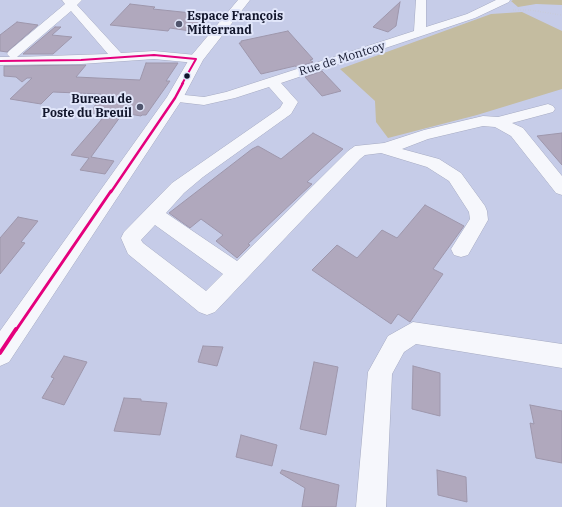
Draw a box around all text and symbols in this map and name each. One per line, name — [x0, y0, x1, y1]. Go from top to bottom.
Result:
place label: Espace François Mitterrand — [187, 10, 283, 38]
marker: Espace François Mitterrand — [174, 19, 184, 29]
street label: Rue de Montcoy — [297, 39, 387, 79]
unlabelled marker — [182, 71, 192, 81]
place label: Bureau de Poste du Breuil — [42, 93, 132, 121]
marker: Bureau de Poste du Breuil — [135, 102, 145, 112]

